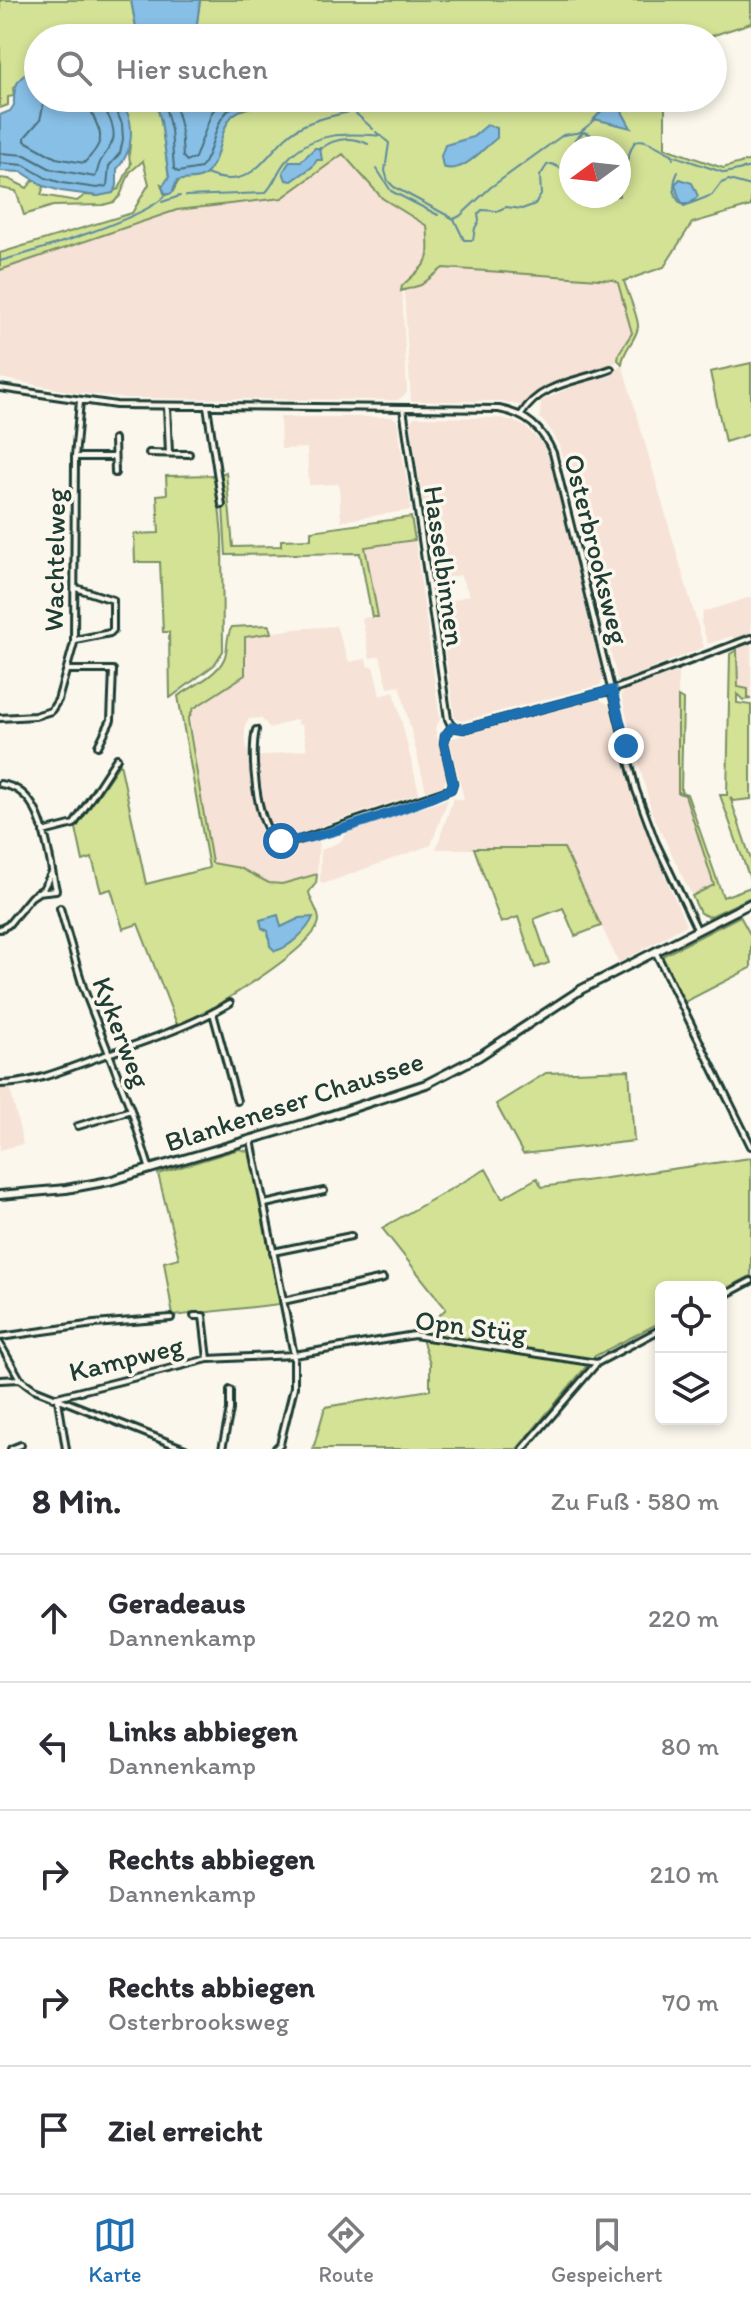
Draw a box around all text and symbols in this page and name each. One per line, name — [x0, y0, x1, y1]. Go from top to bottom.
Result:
search box — [24, 24, 727, 112]
icon: search — [52, 46, 96, 90]
text: Hier suchen — [116, 50, 268, 87]
north arrow — [559, 136, 631, 208]
street label: Osterbrooksweg — [557, 450, 637, 648]
street label: Hasselbinnen — [417, 484, 473, 649]
street label: Wachtelweg — [36, 487, 72, 632]
route end — [608, 728, 644, 764]
route start — [263, 823, 299, 859]
street label: Kykerweg — [85, 972, 159, 1093]
street label: Blankeneser Chaussee — [160, 1043, 428, 1159]
map controls — [655, 1281, 727, 1425]
button: locate — [655, 1281, 727, 1353]
street label: Opn Stüg — [413, 1302, 530, 1350]
street label: Kampweg — [65, 1327, 187, 1389]
button: layers — [655, 1353, 727, 1425]
text: 8 Min. — [32, 1481, 121, 1522]
text: Zu Fuß · 580 m — [551, 1485, 719, 1517]
text: Geradeaus — [108, 1584, 246, 1621]
icon: ahead — [32, 1596, 76, 1640]
text: 220 m — [648, 1602, 719, 1634]
text: Dannenkamp — [108, 1621, 256, 1653]
text: Links abbiegen — [108, 1712, 298, 1749]
icon: left — [32, 1724, 76, 1768]
text: 80 m — [661, 1730, 719, 1762]
text: Dannenkamp — [108, 1749, 256, 1781]
text: Rechts abbiegen — [108, 1840, 315, 1877]
icon: right — [32, 1852, 76, 1896]
text: 210 m — [650, 1858, 719, 1890]
text: Dannenkamp — [108, 1877, 256, 1909]
text: Rechts abbiegen — [108, 1968, 315, 2005]
icon: right — [32, 1980, 76, 2024]
text: 70 m — [662, 1986, 719, 2018]
text: Osterbrooksweg — [108, 2005, 289, 2037]
icon: arrive — [32, 2108, 76, 2152]
text: Ziel erreicht — [108, 2112, 263, 2149]
tab: Karte — [89, 2213, 141, 2288]
tab: Route — [319, 2213, 374, 2288]
tab: Gespeichert — [551, 2213, 662, 2288]

